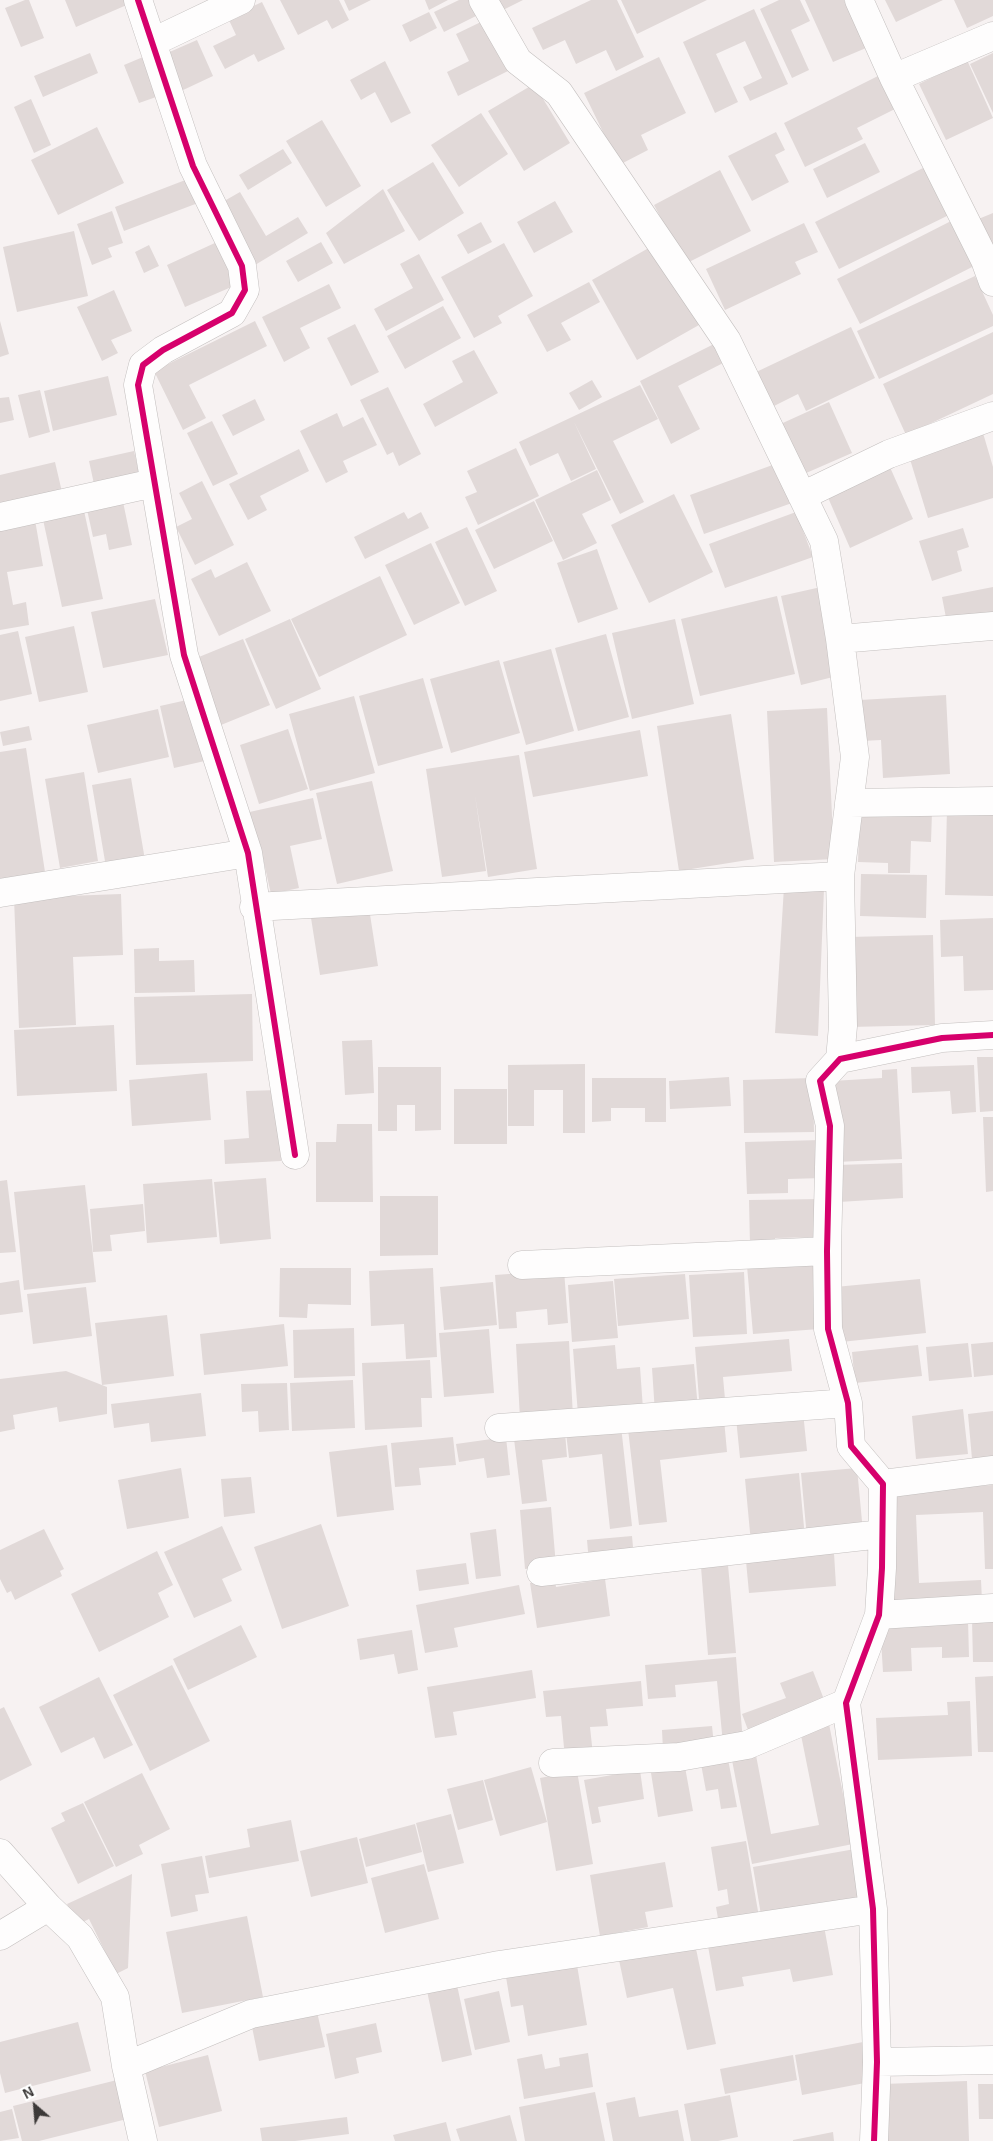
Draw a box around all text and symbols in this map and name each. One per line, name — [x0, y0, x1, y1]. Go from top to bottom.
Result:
north arrow — [10, 2081, 60, 2131]
text: N — [20, 2083, 36, 2102]

